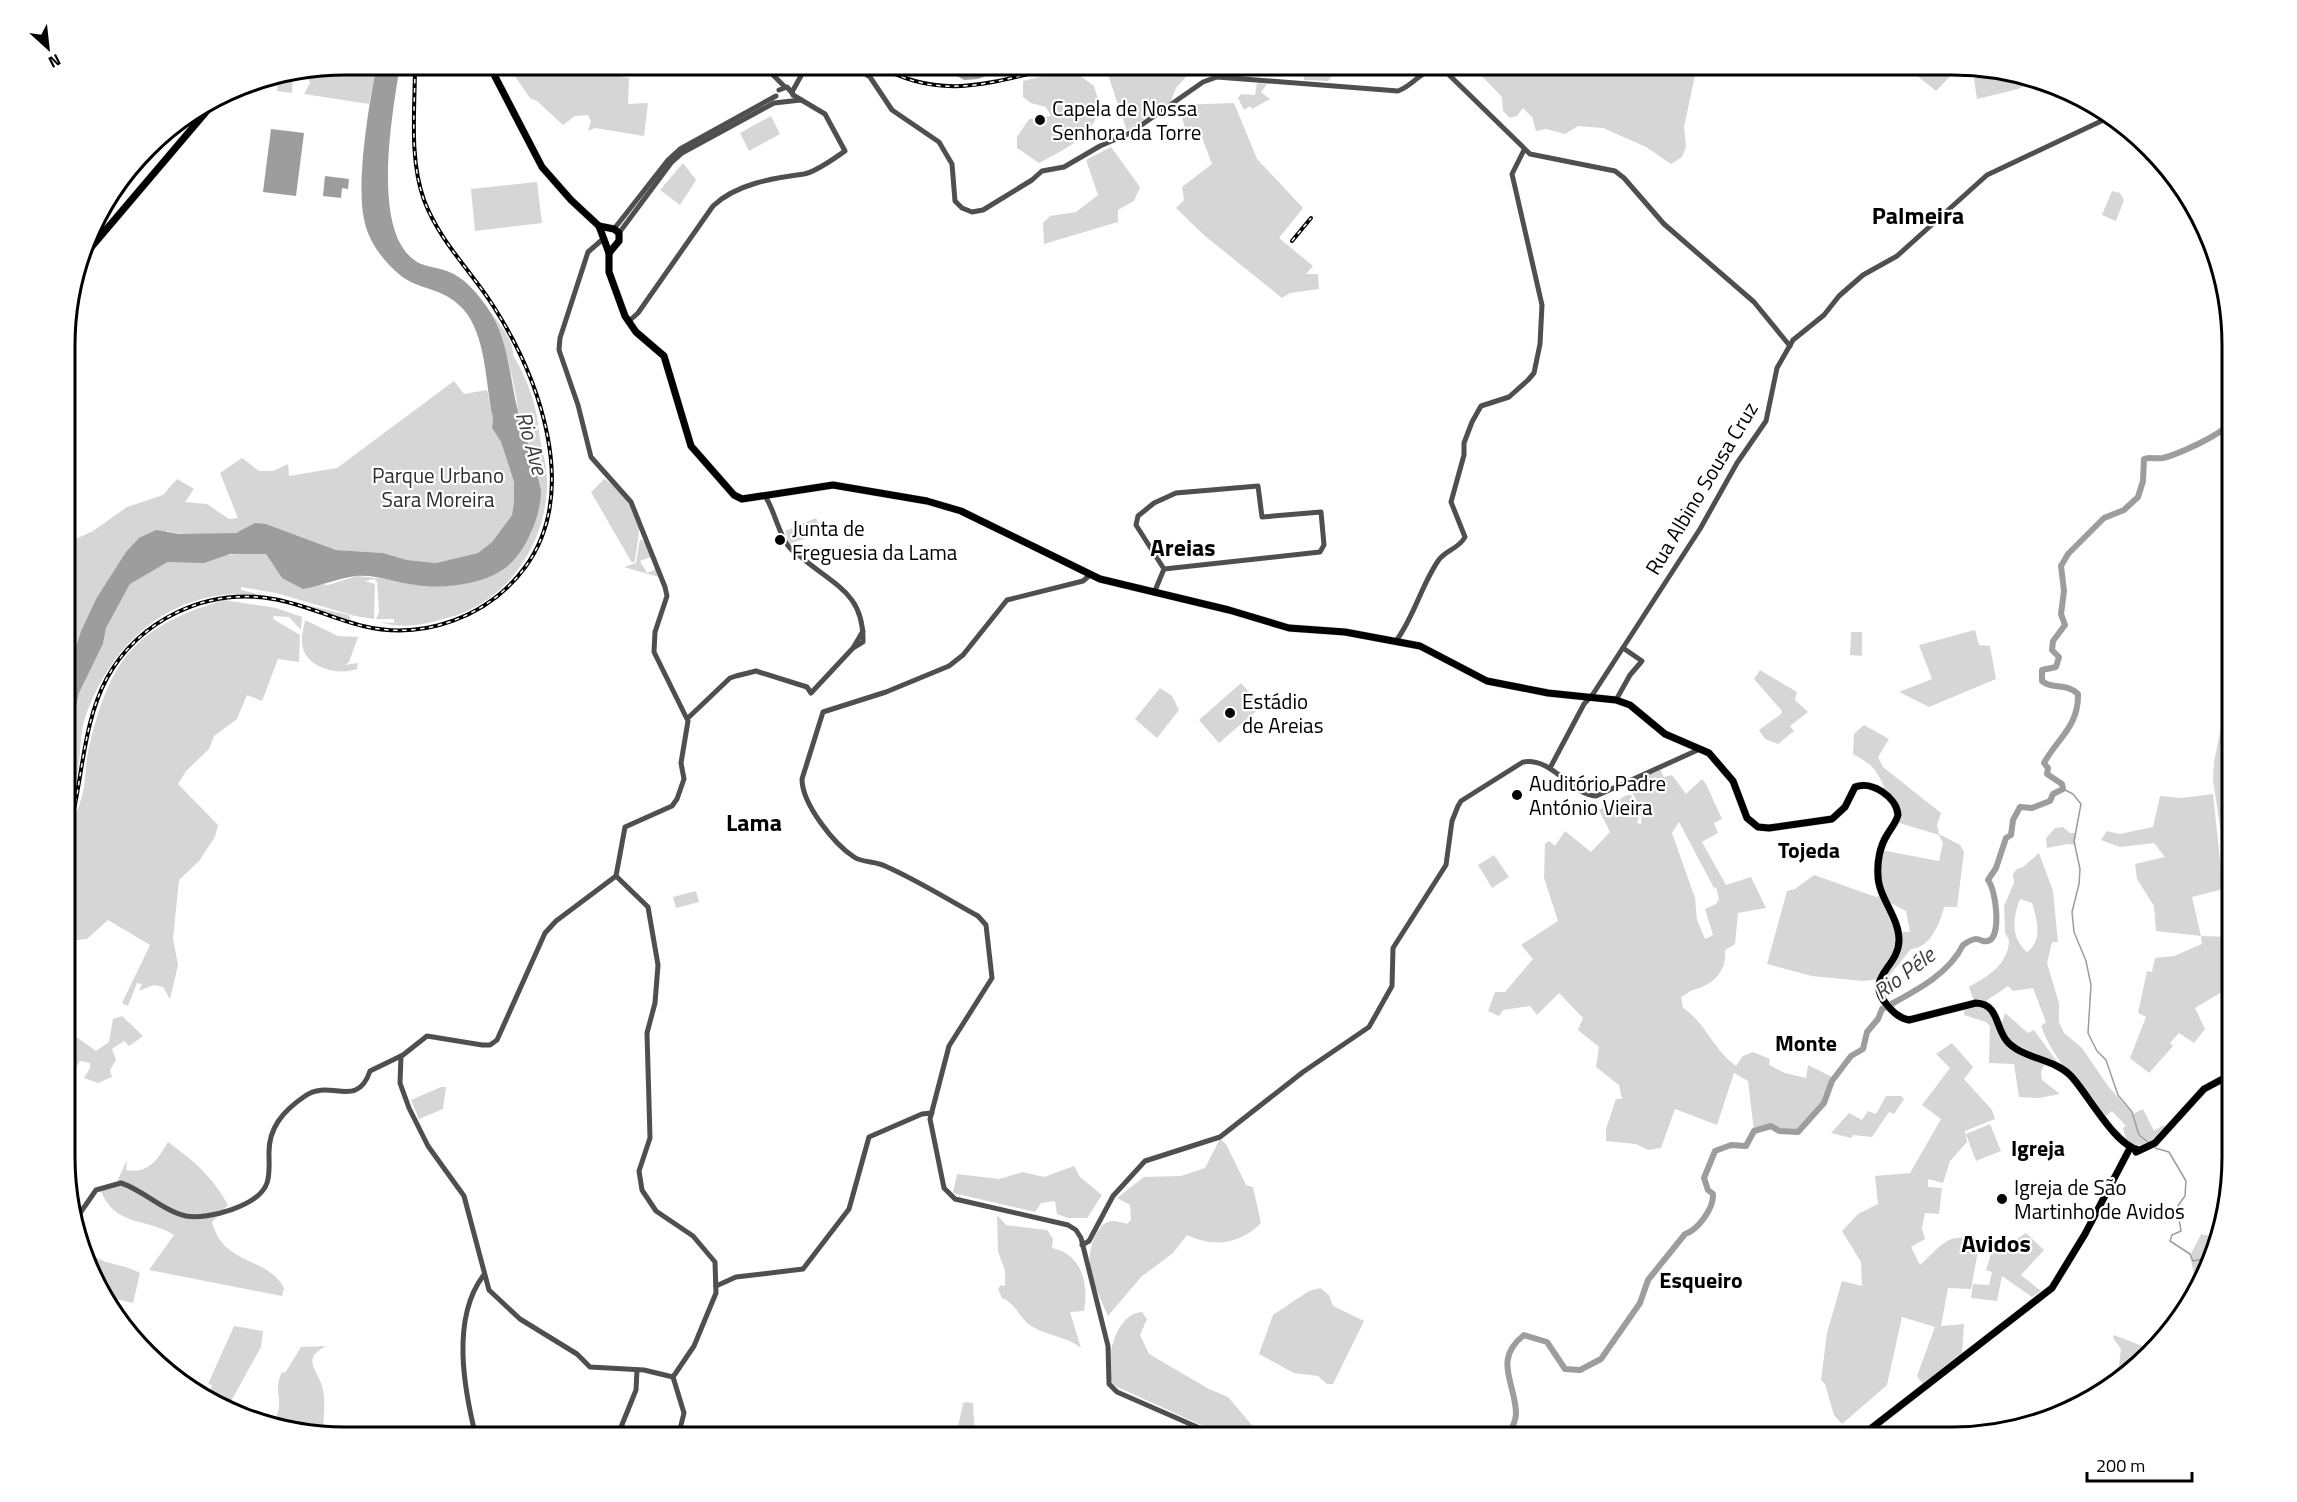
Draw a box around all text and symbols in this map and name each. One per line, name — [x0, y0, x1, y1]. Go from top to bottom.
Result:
north arrow — [18, 18, 78, 78]
text: N — [44, 48, 65, 75]
place label: Capela de Nossa Senhora da Torre — [1052, 92, 1201, 148]
marker: Capela de Nossa Senhora da Torre — [1033, 113, 1047, 127]
district label: Palmeira — [1872, 197, 1964, 233]
street label: Rua Albino Sousa Cruz — [1637, 395, 1765, 581]
water label: Rio Ave — [507, 407, 558, 480]
park label: Parque Urbano Sara Moreira — [372, 459, 504, 515]
place label: Junta de Freguesia da Lama — [792, 512, 958, 568]
district label: Areias — [1150, 529, 1216, 565]
marker: Junta de Freguesia da Lama — [773, 533, 787, 547]
place label: Estádio de Areias — [1242, 685, 1323, 741]
marker: Estádio de Areias — [1223, 706, 1237, 720]
place label: Auditório Padre António Vieira — [1529, 767, 1666, 823]
marker: Auditório Padre António Vieira — [1510, 788, 1524, 802]
district label: Lama — [726, 804, 782, 840]
district label: Tojeda — [1778, 833, 1840, 867]
water label: Rio Péle — [1866, 937, 1944, 1008]
district label: Monte — [1775, 1026, 1837, 1060]
district label: Igreja — [2011, 1131, 2065, 1165]
place label: Igreja de São Martinho de Avidos — [2014, 1171, 2185, 1227]
marker: Igreja de São Martinho de Avidos — [1995, 1192, 2009, 1206]
district label: Avidos — [1961, 1225, 2031, 1261]
district label: Esqueiro — [1659, 1263, 1743, 1297]
scale bar — [2087, 1445, 2192, 1483]
text: 200 m — [2096, 1452, 2145, 1479]

